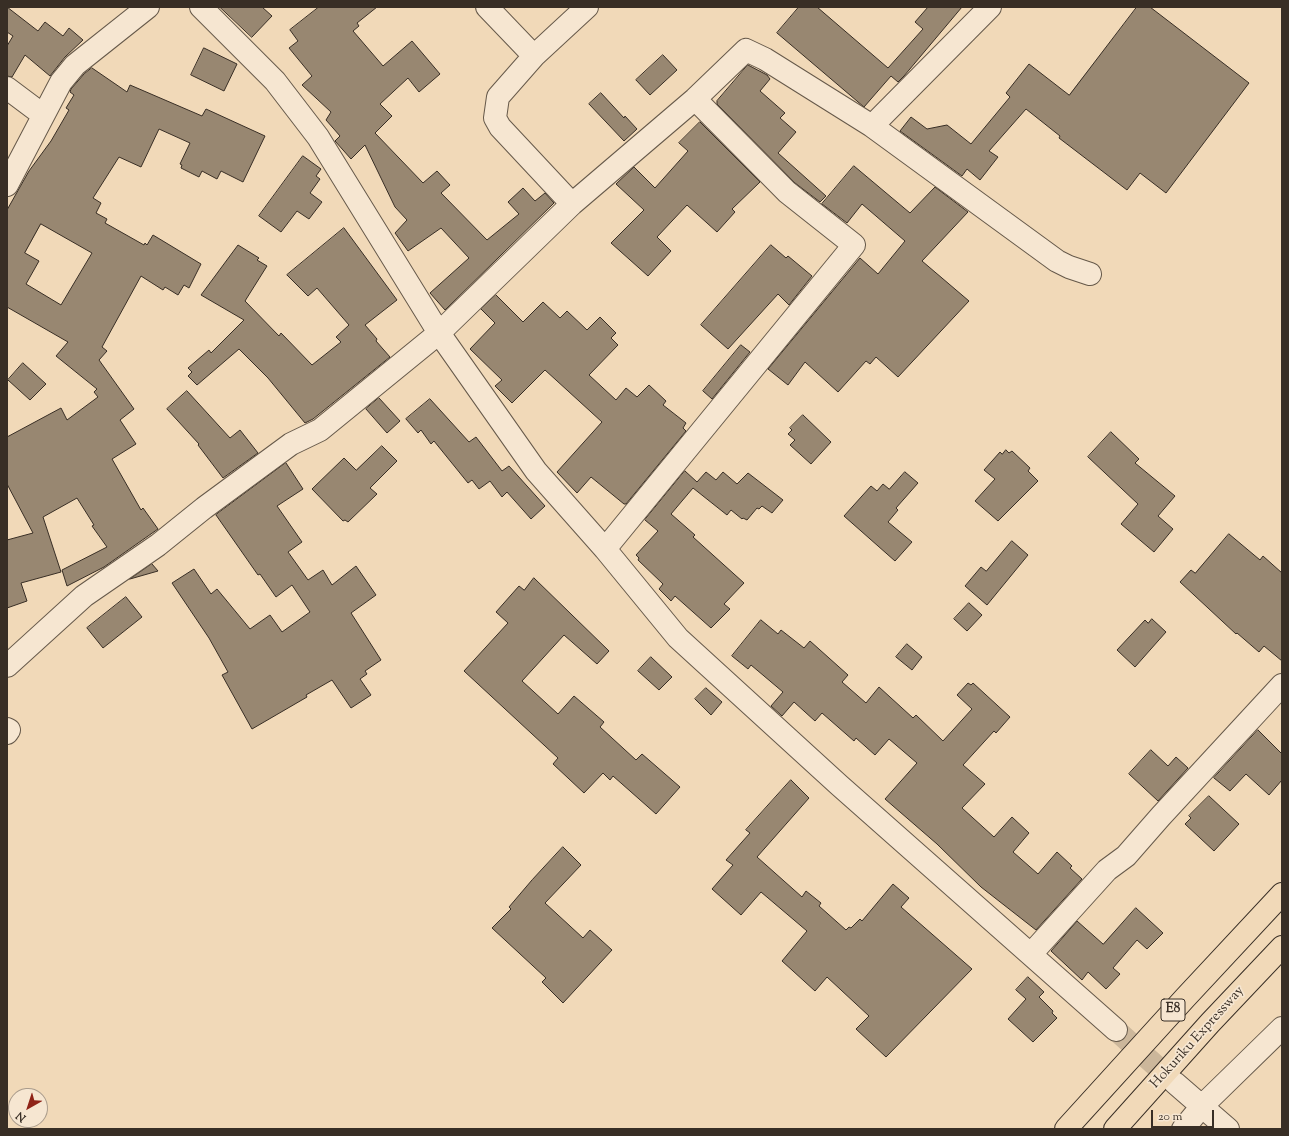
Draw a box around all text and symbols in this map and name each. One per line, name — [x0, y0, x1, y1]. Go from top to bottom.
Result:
street label: Hokuriku Expressway — [1148, 983, 1248, 1093]
road number: E8 — [1161, 999, 1185, 1021]
north arrow — [8, 1088, 48, 1128]
scale bar — [1153, 1102, 1216, 1128]
text: N — [13, 1108, 30, 1126]
text: 20 m — [1158, 1108, 1182, 1126]

